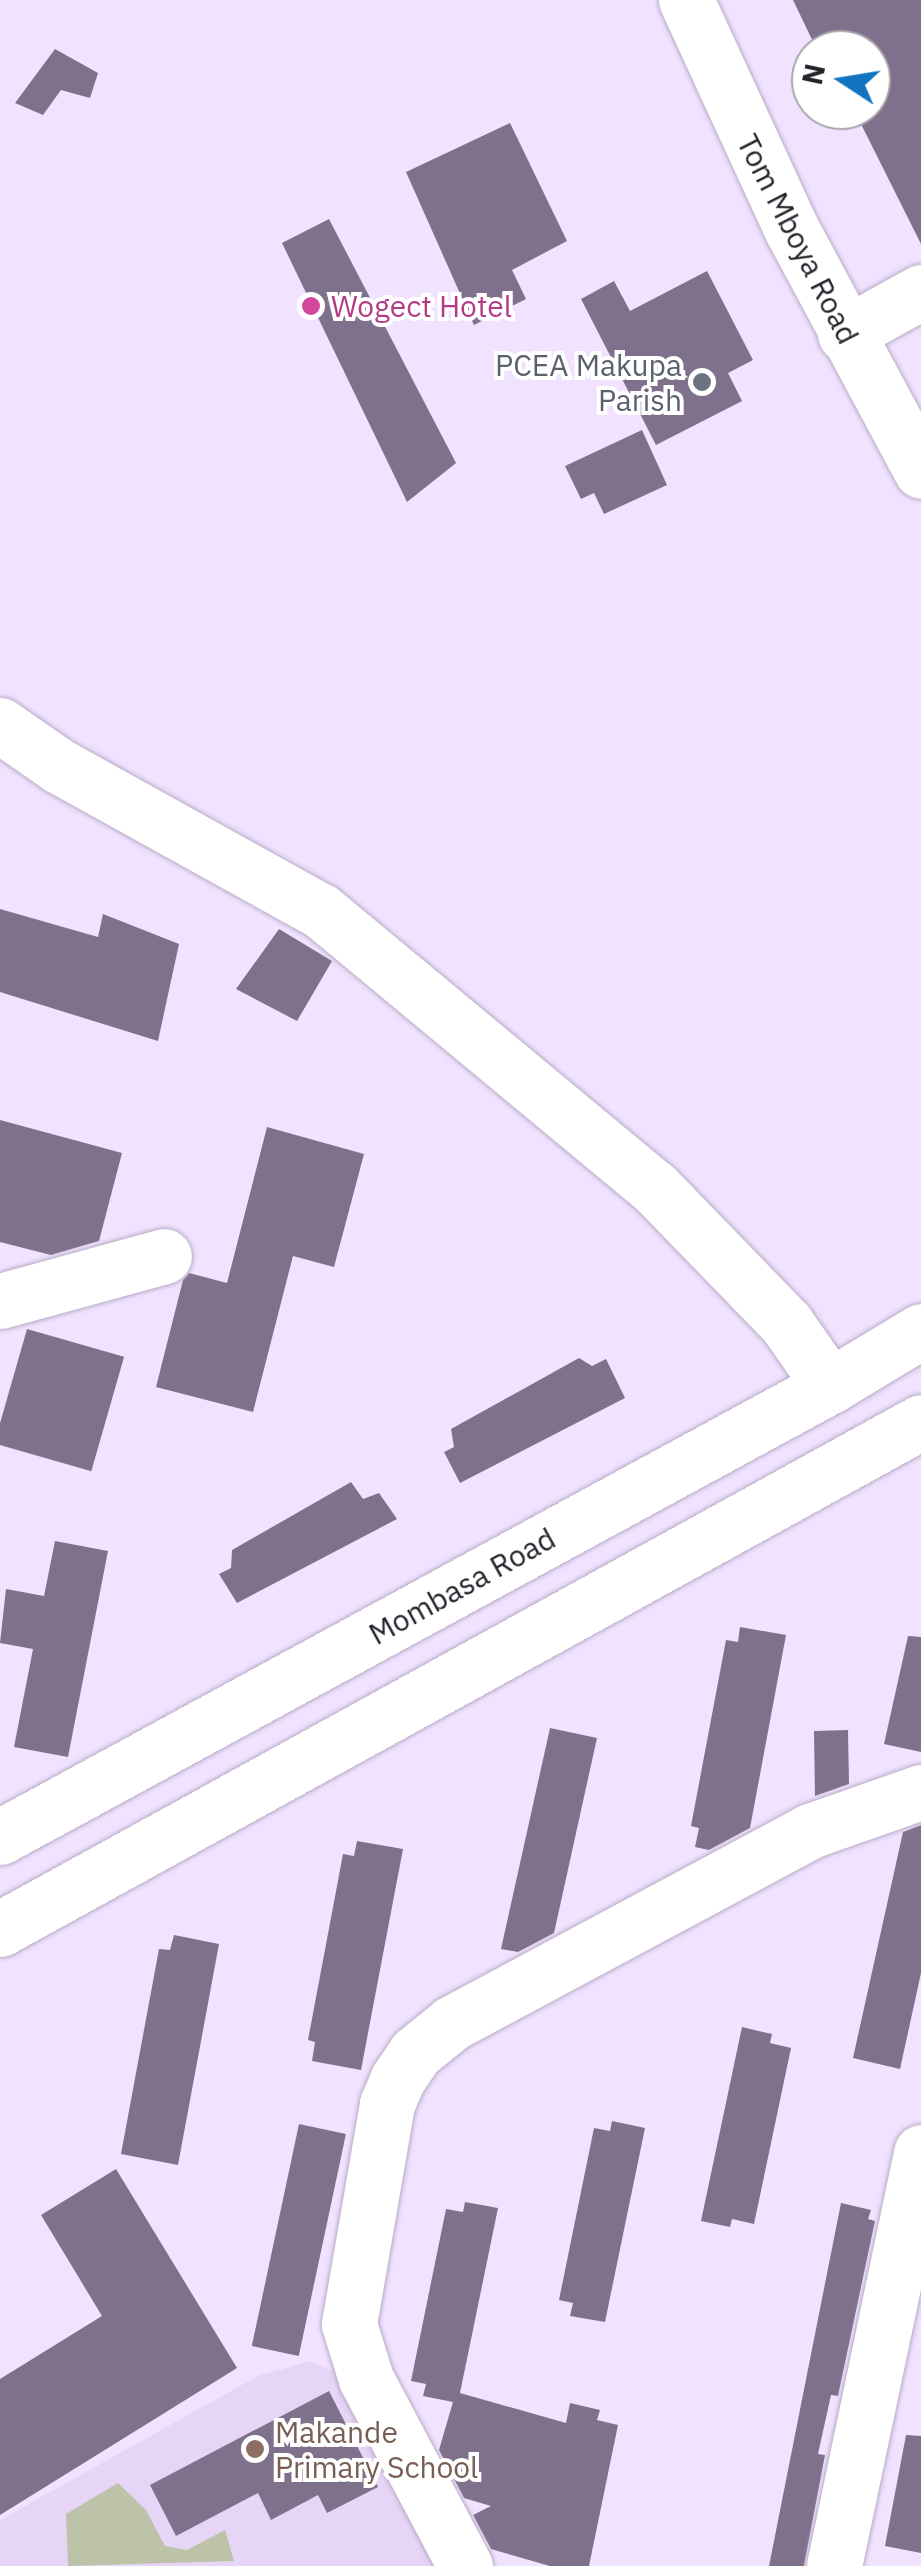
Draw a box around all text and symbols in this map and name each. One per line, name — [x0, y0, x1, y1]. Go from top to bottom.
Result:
north arrow — [791, 30, 891, 130]
text: N — [793, 60, 833, 88]
street label: Tom Mboya Road — [730, 128, 866, 350]
place label: Wogect Hotel — [331, 288, 512, 324]
marker: Wogect Hotel — [300, 295, 322, 317]
place label: PCEA Makupa Parish — [495, 347, 682, 418]
marker: PCEA Makupa Parish — [691, 371, 713, 393]
street label: Mombasa Road — [363, 1520, 561, 1652]
place label: Makande Primary School — [275, 2414, 478, 2484]
marker: Makande Primary School — [244, 2438, 266, 2460]

